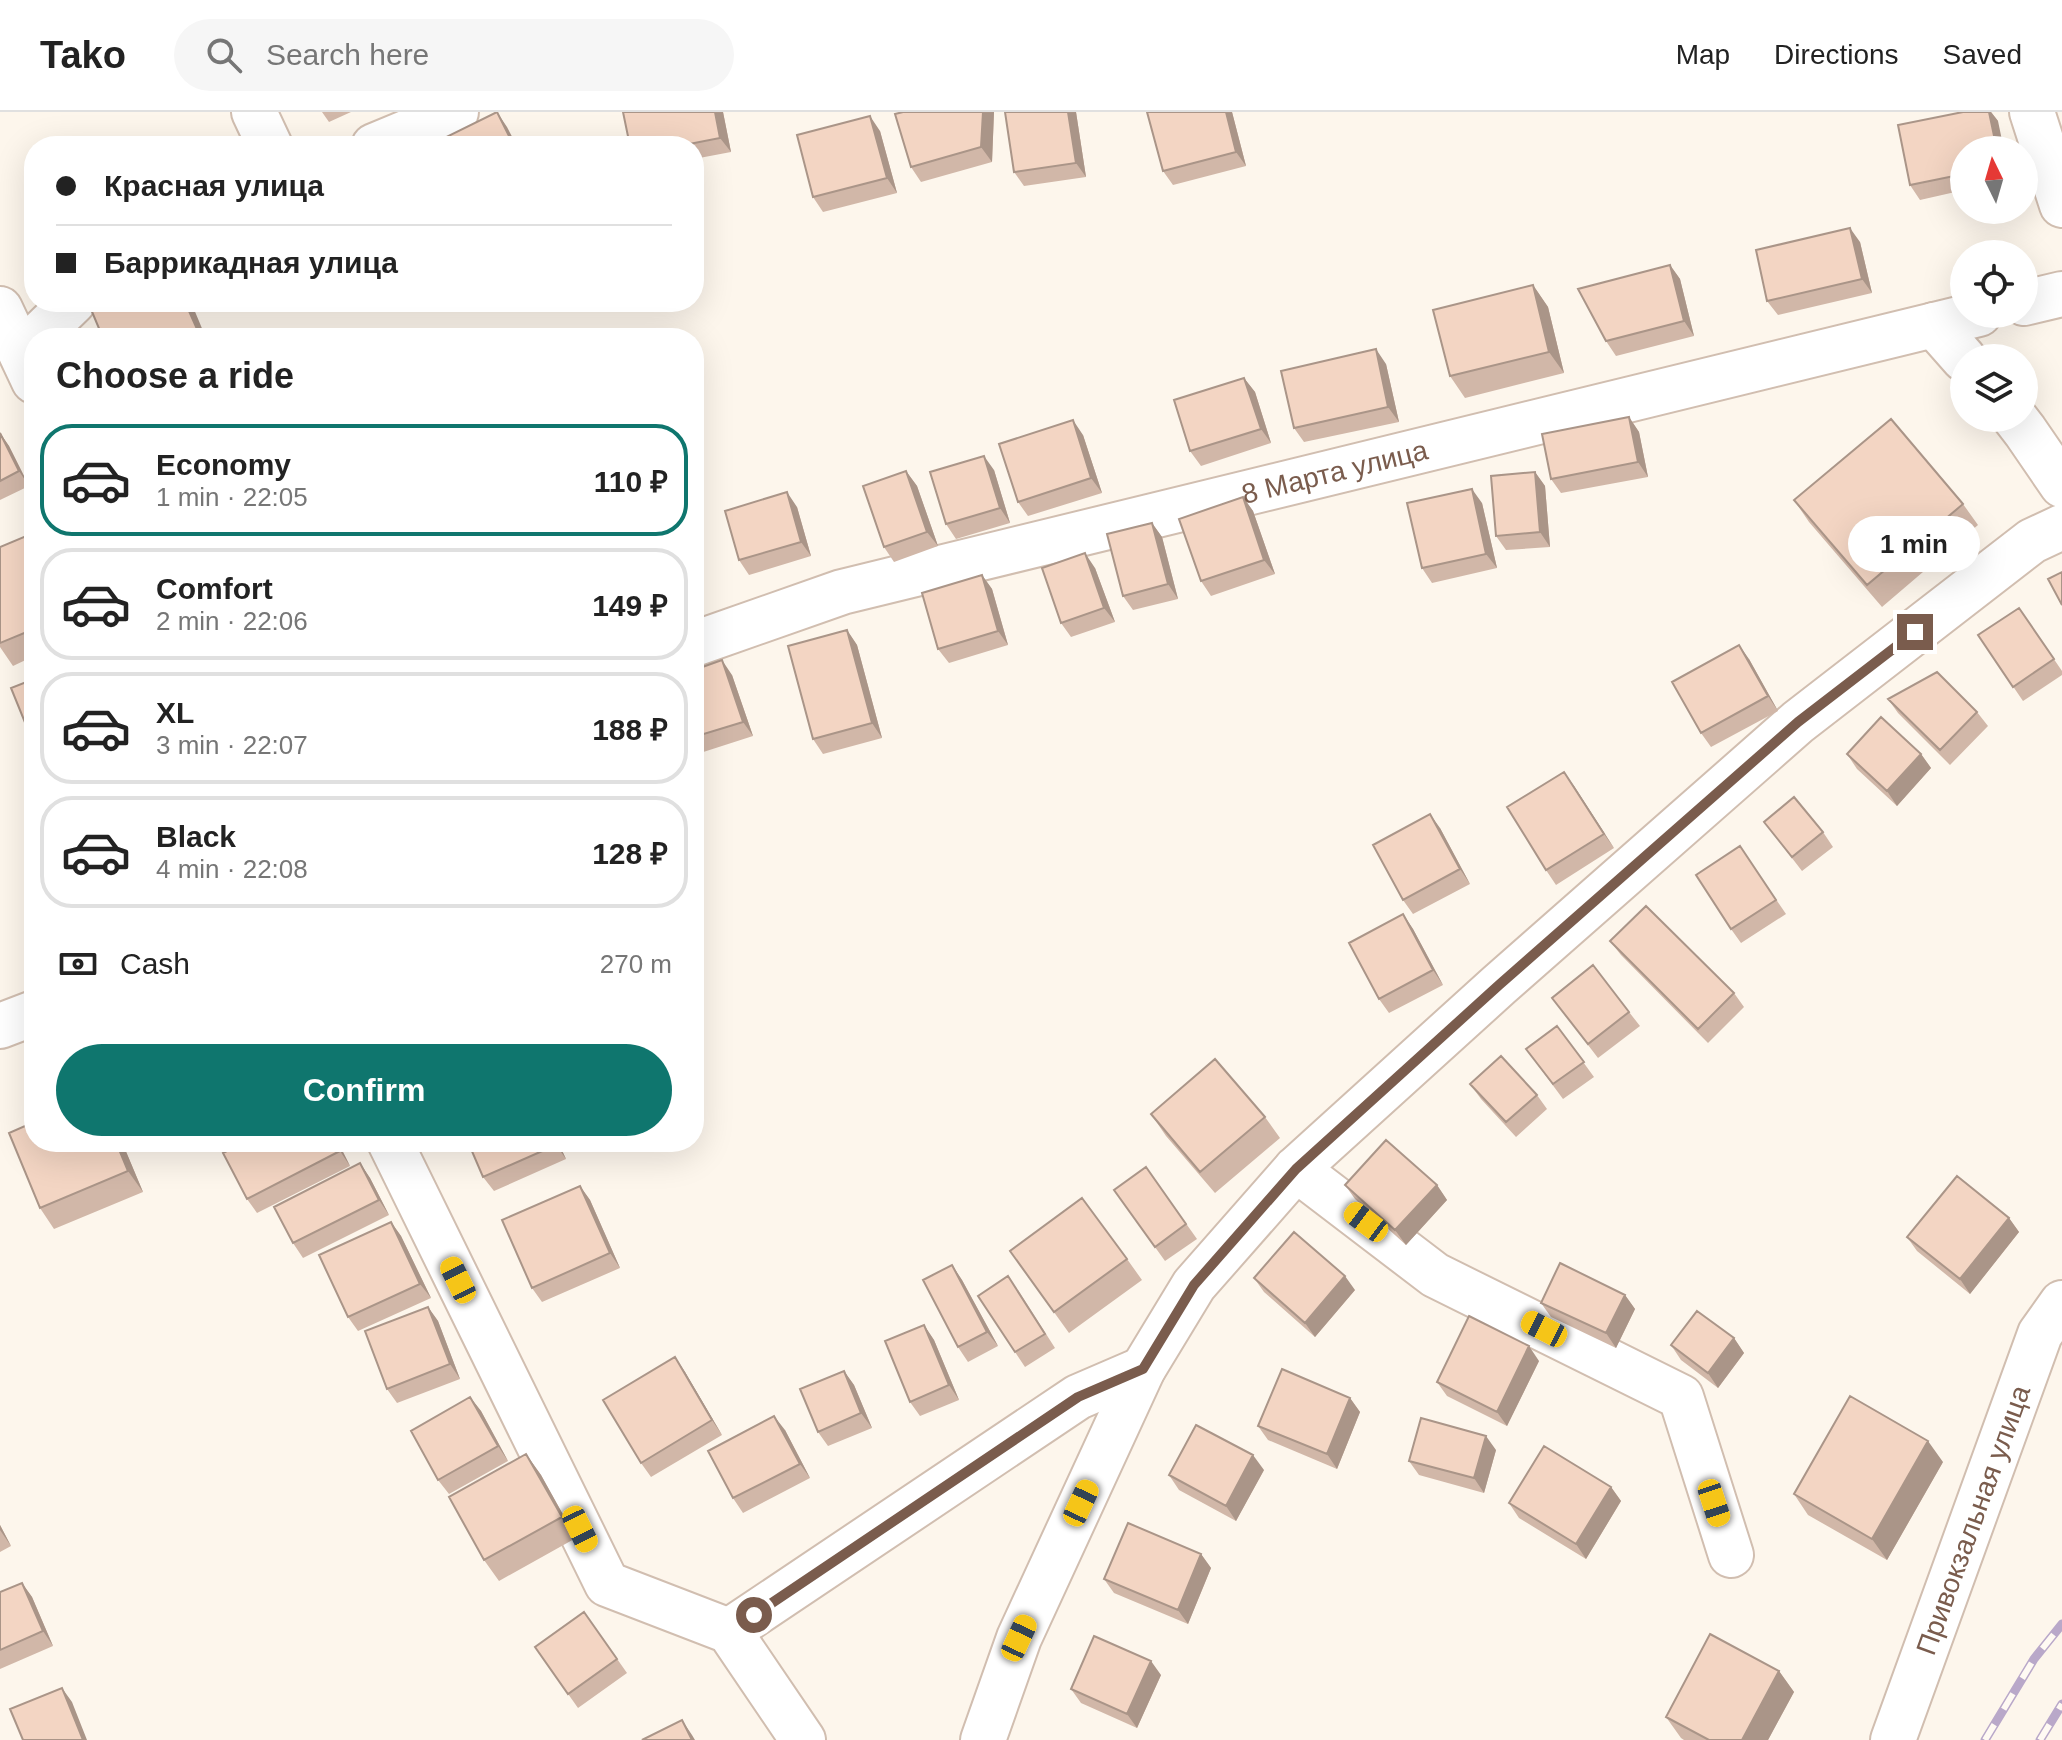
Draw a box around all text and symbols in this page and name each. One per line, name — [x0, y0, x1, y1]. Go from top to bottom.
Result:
search box — [174, 19, 734, 91]
icon: search — [202, 33, 246, 77]
text: Tako — [40, 34, 126, 76]
text: Search here — [266, 38, 429, 71]
text: Map — [1676, 39, 1730, 70]
text: Directions — [1774, 39, 1899, 70]
text: Saved — [1943, 39, 2022, 70]
north arrow — [1950, 136, 2038, 224]
map controls — [1950, 136, 2038, 432]
text: Красная улица — [104, 169, 324, 202]
button: locate — [1950, 240, 2038, 328]
text: Баррикадная улица — [104, 246, 398, 279]
button: layers — [1950, 344, 2038, 432]
text: Choose a ride — [56, 355, 294, 396]
street label: 8 Марта улица — [1238, 434, 1431, 509]
icon: car — [60, 444, 132, 516]
text: Economy — [156, 448, 291, 481]
text: 110 ₽ — [594, 465, 668, 498]
text: 1 min · 22:05 — [156, 482, 308, 512]
callout: 1 min — [1849, 516, 1981, 572]
text: 1 min — [1880, 529, 1948, 559]
icon: car — [60, 568, 132, 640]
text: Comfort — [156, 572, 273, 605]
text: 149 ₽ — [592, 589, 668, 622]
text: 2 min · 22:06 — [156, 606, 308, 636]
route end — [1897, 614, 1933, 650]
icon: car — [60, 692, 132, 764]
text: XL — [156, 696, 194, 729]
text: 188 ₽ — [592, 713, 668, 746]
text: 3 min · 22:07 — [156, 730, 308, 760]
icon: car — [60, 816, 132, 888]
text: Black — [156, 820, 236, 853]
text: 128 ₽ — [592, 837, 668, 870]
text: 4 min · 22:08 — [156, 854, 308, 884]
icon: cash — [56, 942, 100, 986]
text: Cash — [120, 947, 190, 980]
text: 270 m — [600, 949, 672, 979]
button: Confirm — [56, 1044, 672, 1136]
car — [1340, 1198, 1392, 1246]
car — [437, 1253, 479, 1307]
car — [1517, 1307, 1571, 1351]
street label: Привокзальная улица — [1910, 1381, 2036, 1659]
car — [1060, 1476, 1102, 1530]
car — [1695, 1476, 1733, 1530]
car — [559, 1502, 601, 1556]
route start — [736, 1597, 772, 1633]
car — [998, 1611, 1040, 1665]

